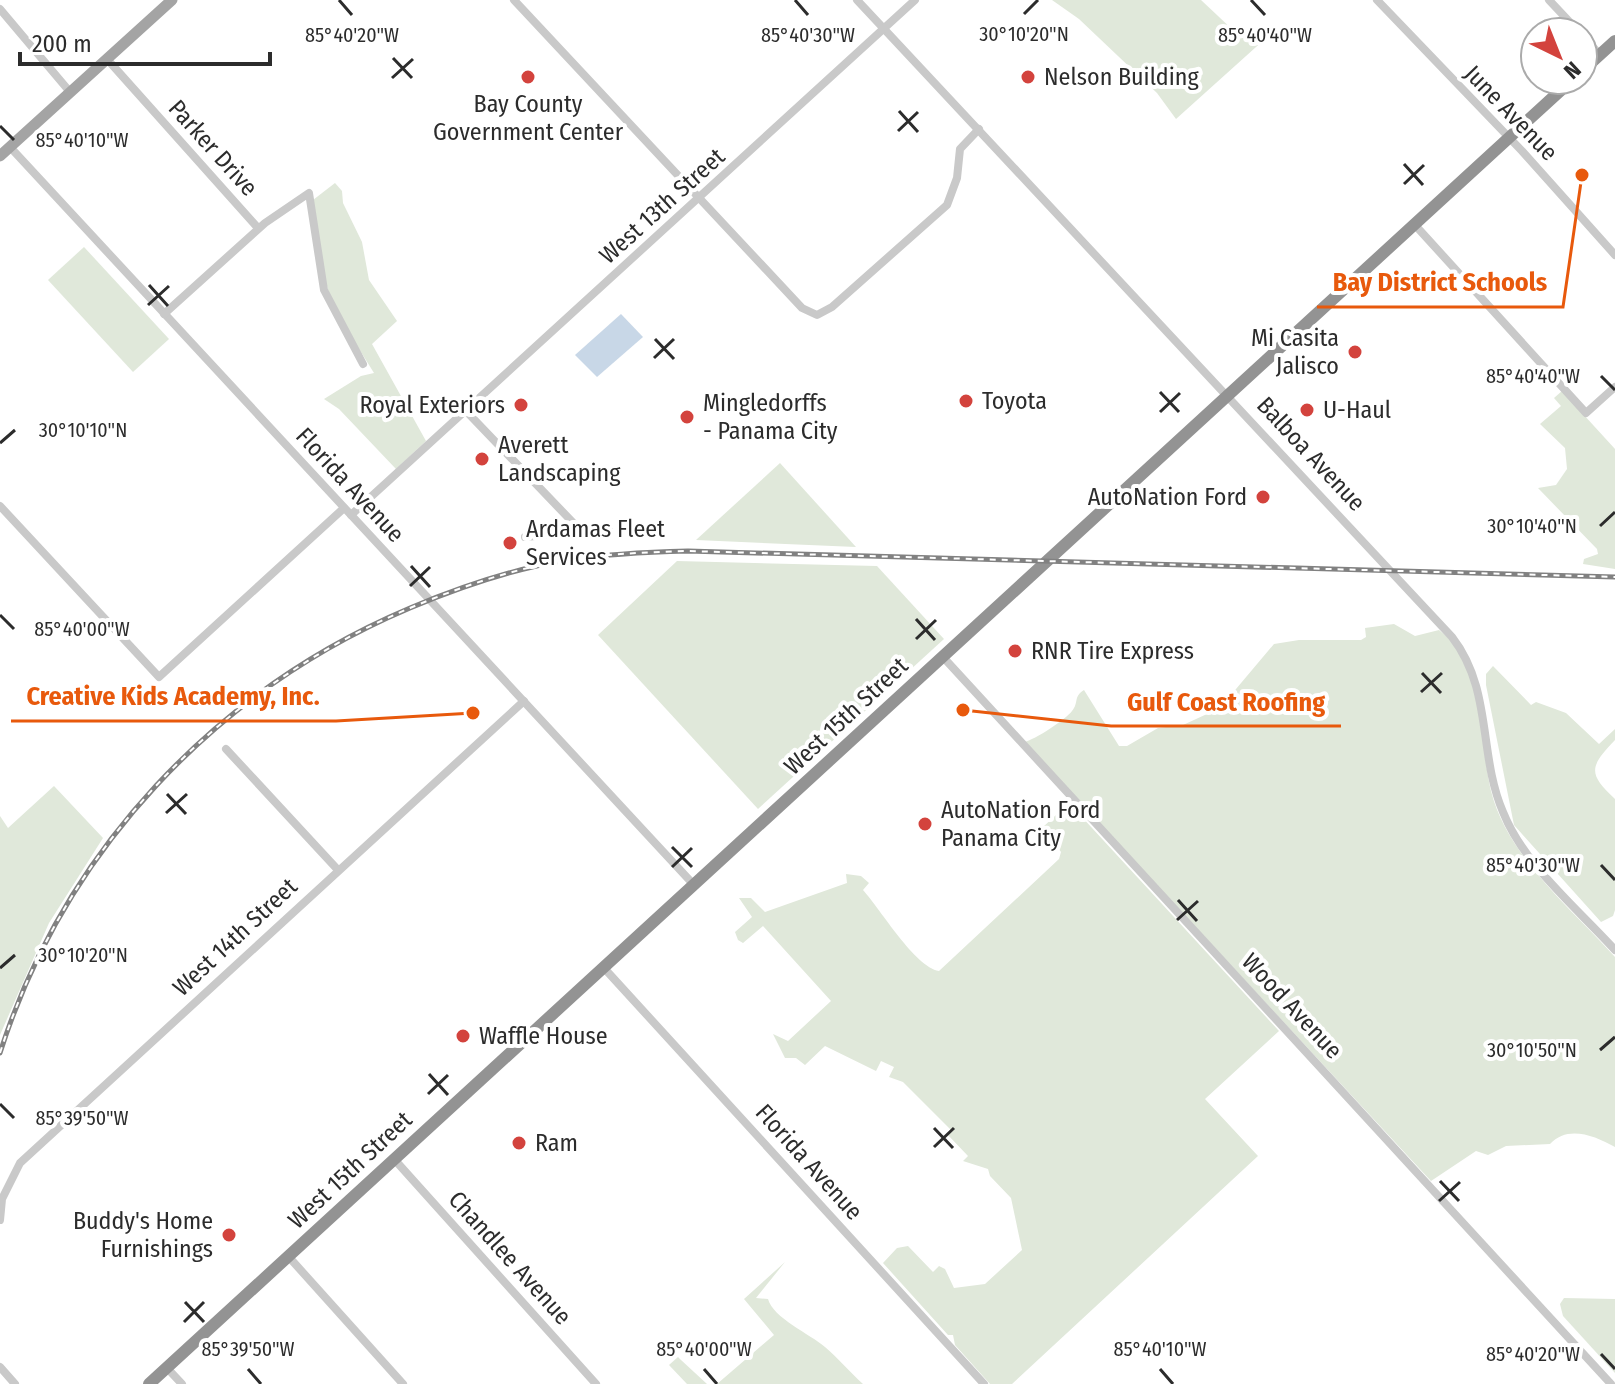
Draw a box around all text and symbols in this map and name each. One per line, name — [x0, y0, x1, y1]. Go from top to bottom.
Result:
scale bar — [20, 16, 270, 66]
north arrow — [1519, 16, 1599, 96]
text: 30°10'20"N — [979, 22, 1069, 46]
text: 85°40'20"W — [305, 23, 399, 47]
text: 85°40'30"W — [761, 23, 855, 47]
text: 85°40'40"W — [1218, 23, 1312, 47]
text: 200 m — [32, 30, 92, 58]
text: N — [1558, 56, 1586, 85]
street label: June Avenue — [1459, 60, 1563, 166]
place label: Nelson Building — [1044, 63, 1199, 91]
marker: Bay County Government Center — [519, 68, 537, 86]
marker: Nelson Building — [1019, 68, 1037, 86]
place label: Bay County Government Center — [433, 90, 624, 146]
street label: Parker Drive — [163, 94, 263, 202]
text: 85°40'10"W — [36, 128, 128, 152]
street label: West 13th Street — [594, 142, 730, 269]
callout: Bay District Schools — [1317, 257, 1563, 307]
text: Bay District Schools — [1333, 267, 1547, 298]
place label: Mi Casita Jalisco — [1251, 324, 1339, 380]
marker: Mi Casita Jalisco — [1346, 343, 1364, 361]
text: 85°40'40"W — [1486, 364, 1580, 388]
place label: Toyota — [982, 387, 1047, 415]
place label: Mingledorffs - Panama City — [703, 389, 838, 445]
place label: Royal Exteriors — [359, 391, 505, 419]
street label: Balboa Avenue — [1251, 391, 1371, 517]
marker: Toyota — [957, 392, 975, 410]
marker: Royal Exteriors — [512, 396, 530, 414]
place label: U-Haul — [1323, 396, 1391, 424]
marker: U-Haul — [1298, 401, 1316, 419]
marker: Mingledorffs - Panama City — [678, 408, 696, 426]
text: 30°10'10"N — [39, 418, 127, 442]
street label: Florida Avenue — [290, 422, 410, 548]
place label: Averett Landscaping — [498, 431, 621, 487]
marker: Averett Landscaping — [473, 450, 491, 468]
place label: AutoNation Ford — [1088, 483, 1247, 511]
marker: AutoNation Ford — [1254, 488, 1272, 506]
text: 30°10'40"N — [1487, 514, 1577, 538]
place label: Ardamas Fleet Services — [526, 515, 665, 571]
marker: Ardamas Fleet Services — [501, 534, 519, 552]
text: 85°40'00"W — [34, 617, 130, 641]
place label: RNR Tire Express — [1031, 637, 1194, 665]
marker: RNR Tire Express — [1006, 642, 1024, 660]
street label: West 15th Street — [778, 652, 914, 780]
callout: Creative Kids Academy, Inc. — [11, 671, 336, 721]
callout: Gulf Coast Roofing — [1111, 676, 1341, 726]
text: Creative Kids Academy, Inc. — [26, 681, 320, 712]
text: Gulf Coast Roofing — [1127, 687, 1325, 718]
place label: AutoNation Ford Panama City — [941, 796, 1100, 852]
marker: AutoNation Ford Panama City — [916, 815, 934, 833]
text: 85°40'30"W — [1486, 853, 1580, 877]
street label: West 14th Street — [167, 872, 303, 1002]
text: 30°10'20"N — [38, 943, 128, 967]
street label: Wood Avenue — [1236, 948, 1348, 1064]
place label: Waffle House — [479, 1022, 608, 1050]
marker: Waffle House — [454, 1027, 472, 1045]
text: 30°10'50"N — [1487, 1038, 1577, 1062]
street label: Florida Avenue — [750, 1098, 868, 1226]
text: 85°39'50"W — [36, 1106, 128, 1130]
street label: West 15th Street — [282, 1106, 418, 1234]
place label: Ram — [535, 1129, 578, 1157]
marker: Ram — [510, 1134, 528, 1152]
street label: Chandlee Avenue — [443, 1186, 577, 1330]
place label: Buddy's Home Furnishings — [73, 1207, 213, 1263]
marker: Buddy's Home Furnishings — [220, 1226, 238, 1244]
text: 85°39'50"W — [202, 1337, 294, 1361]
text: 85°40'00"W — [656, 1337, 752, 1361]
text: 85°40'10"W — [1114, 1337, 1206, 1361]
text: 85°40'20"W — [1486, 1342, 1580, 1366]

